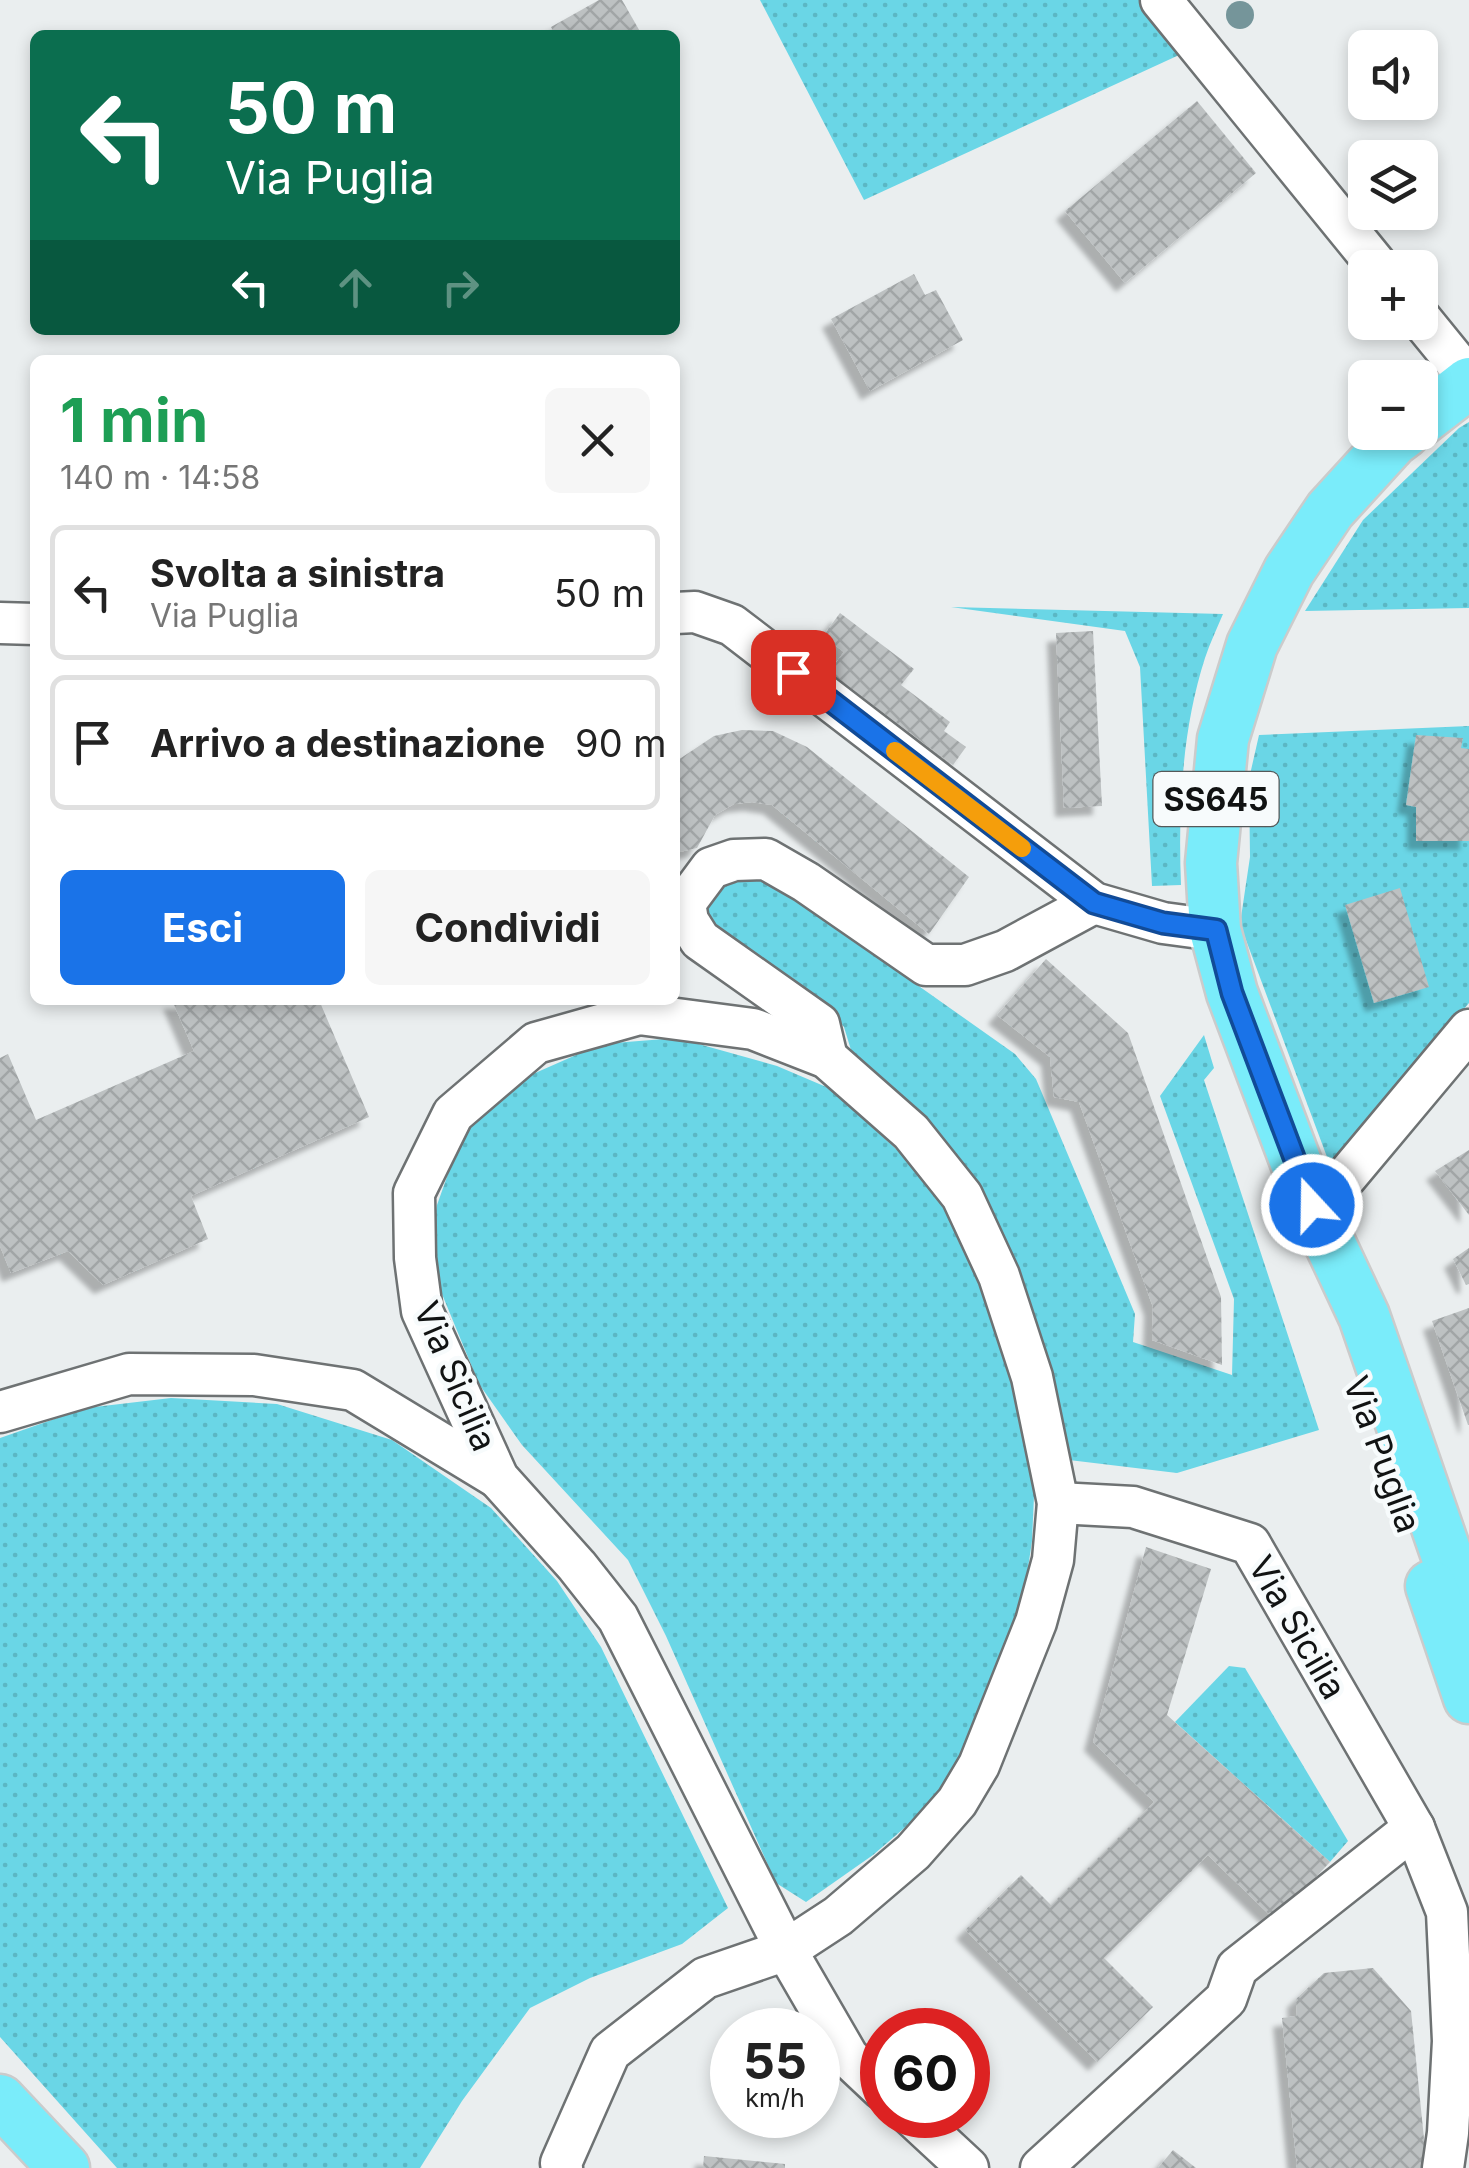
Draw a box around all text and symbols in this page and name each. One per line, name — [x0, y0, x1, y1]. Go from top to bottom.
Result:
map controls — [1348, 30, 1438, 450]
button: sound — [1348, 30, 1438, 120]
text: 50 m — [225, 65, 397, 150]
icon: left — [60, 70, 190, 200]
button: layers — [1348, 140, 1438, 230]
text: Via Puglia — [225, 150, 435, 205]
button: + — [1348, 250, 1438, 340]
icon: left — [223, 260, 278, 315]
icon: ahead — [328, 260, 383, 315]
icon: right — [433, 260, 488, 315]
button: − — [1348, 360, 1438, 450]
text: 1 min — [60, 384, 208, 456]
button: close — [545, 388, 650, 493]
text: 140 m · 14:58 — [60, 458, 260, 497]
text: Svolta a sinistra — [150, 550, 445, 596]
icon: left — [65, 565, 120, 620]
text: 50 m — [554, 570, 645, 616]
text: Via Puglia — [150, 596, 299, 635]
pin — [751, 630, 836, 715]
icon: arrive — [766, 645, 821, 700]
icon: arrive — [65, 715, 120, 770]
text: Arrivo a destinazione — [150, 720, 545, 766]
text: 90 m — [575, 720, 667, 766]
road number: SS645 — [1154, 772, 1278, 826]
button: Esci — [60, 870, 345, 985]
button: Condividi — [365, 870, 650, 985]
position arrow — [1260, 1153, 1364, 1257]
street label: Via Sicilia — [406, 1295, 506, 1457]
street label: Via Puglia — [1335, 1370, 1431, 1538]
street label: Via Sicilia — [1240, 1548, 1356, 1706]
speed limit sign: 60 — [860, 2008, 990, 2138]
text: 55 — [743, 2031, 807, 2091]
text: km/h — [745, 2083, 805, 2113]

